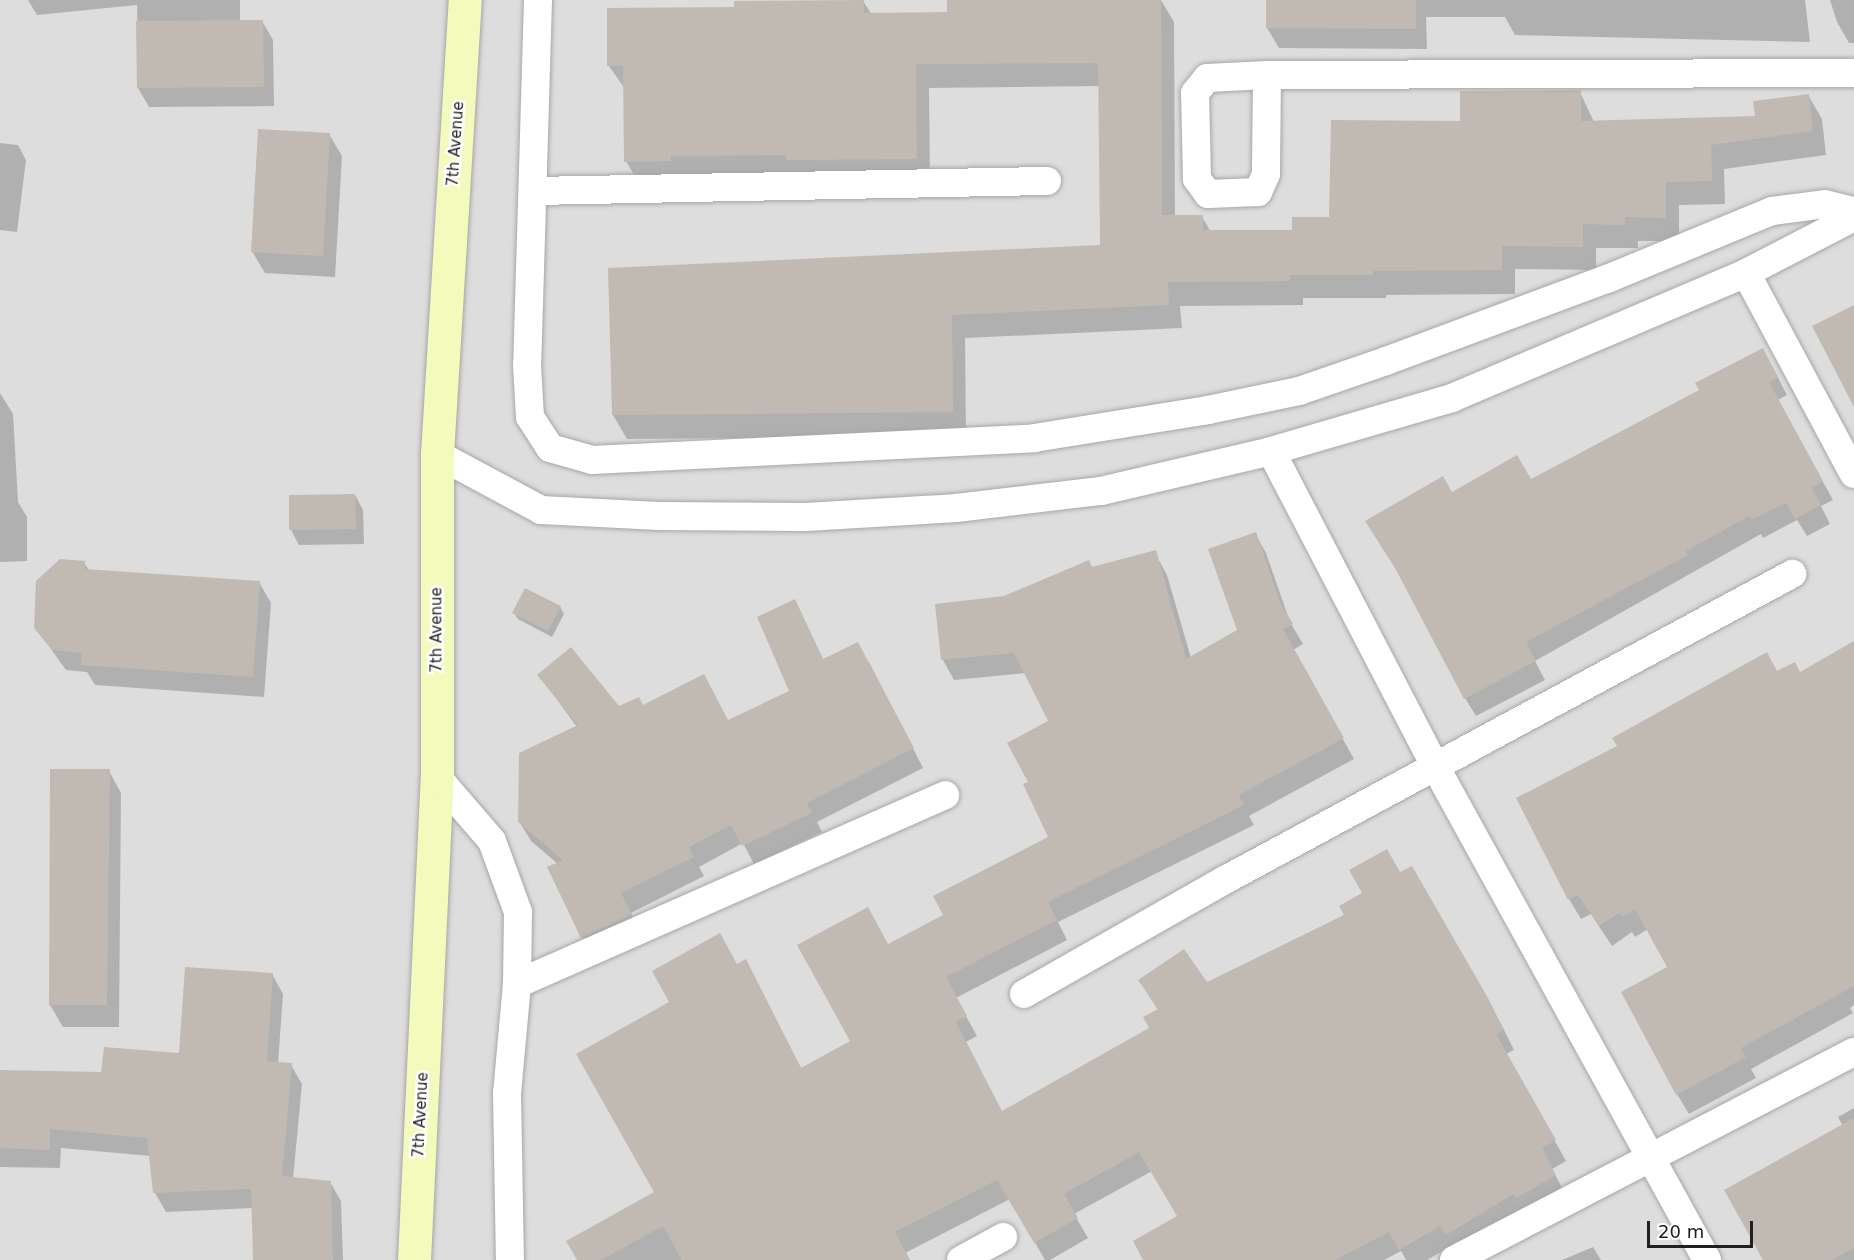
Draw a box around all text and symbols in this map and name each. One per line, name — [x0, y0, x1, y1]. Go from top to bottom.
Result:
street label: 7th Avenue — [444, 101, 468, 187]
street label: 7th Avenue — [428, 587, 446, 673]
street label: 7th Avenue — [410, 1072, 432, 1158]
scale bar — [1650, 1209, 1756, 1247]
text: 20 m — [1658, 1221, 1704, 1242]

